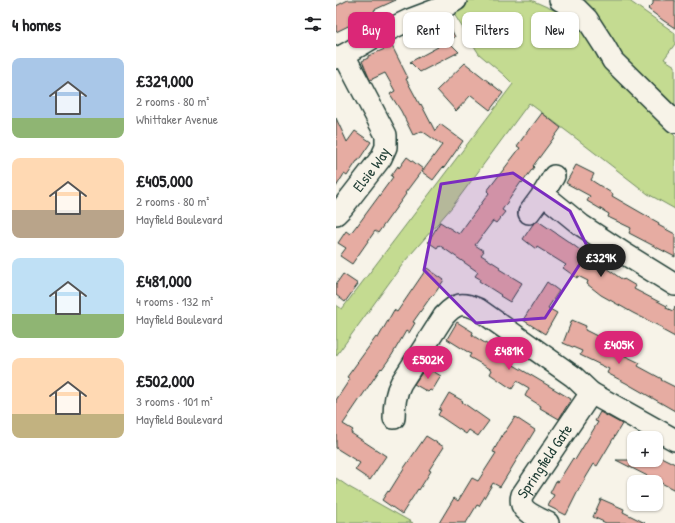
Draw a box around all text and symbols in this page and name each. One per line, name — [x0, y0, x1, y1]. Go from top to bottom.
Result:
chip: Buy — [348, 12, 395, 48]
chip: Rent — [403, 12, 454, 48]
chip: Filters — [462, 12, 523, 48]
chip: New — [531, 12, 579, 48]
text: 4 homes — [12, 13, 61, 36]
icon: filters — [302, 13, 324, 35]
text: £329,000 — [136, 69, 193, 92]
icon: home — [44, 74, 92, 122]
text: 2 rooms · 80 m² — [136, 92, 209, 110]
text: Whittaker Avenue — [136, 110, 218, 128]
street label: Elsie Way — [348, 144, 394, 196]
text: £405,000 — [136, 169, 193, 192]
icon: home — [44, 174, 92, 222]
text: 2 rooms · 80 m² — [136, 192, 209, 210]
text: Mayfield Boulevard — [136, 210, 222, 228]
pin: £329K — [573, 244, 629, 278]
text: £329K — [586, 248, 616, 266]
text: £481,000 — [136, 269, 192, 292]
icon: home — [44, 274, 92, 322]
text: 4 rooms · 132 m² — [136, 292, 213, 310]
text: Mayfield Boulevard — [136, 310, 222, 328]
pin: £405K — [591, 331, 647, 365]
text: £405K — [604, 335, 634, 353]
pin: £481K — [481, 337, 537, 371]
text: £481K — [494, 341, 524, 359]
pin: £502K — [400, 346, 456, 380]
text: £502K — [412, 350, 444, 368]
text: £502,000 — [136, 369, 194, 392]
icon: home — [44, 374, 92, 422]
text: 3 rooms · 101 m² — [136, 392, 213, 410]
text: Mayfield Boulevard — [136, 410, 222, 428]
street label: Springfield Gate — [512, 420, 577, 502]
map controls — [627, 431, 663, 511]
button: + — [627, 431, 663, 467]
button: − — [627, 475, 663, 511]

